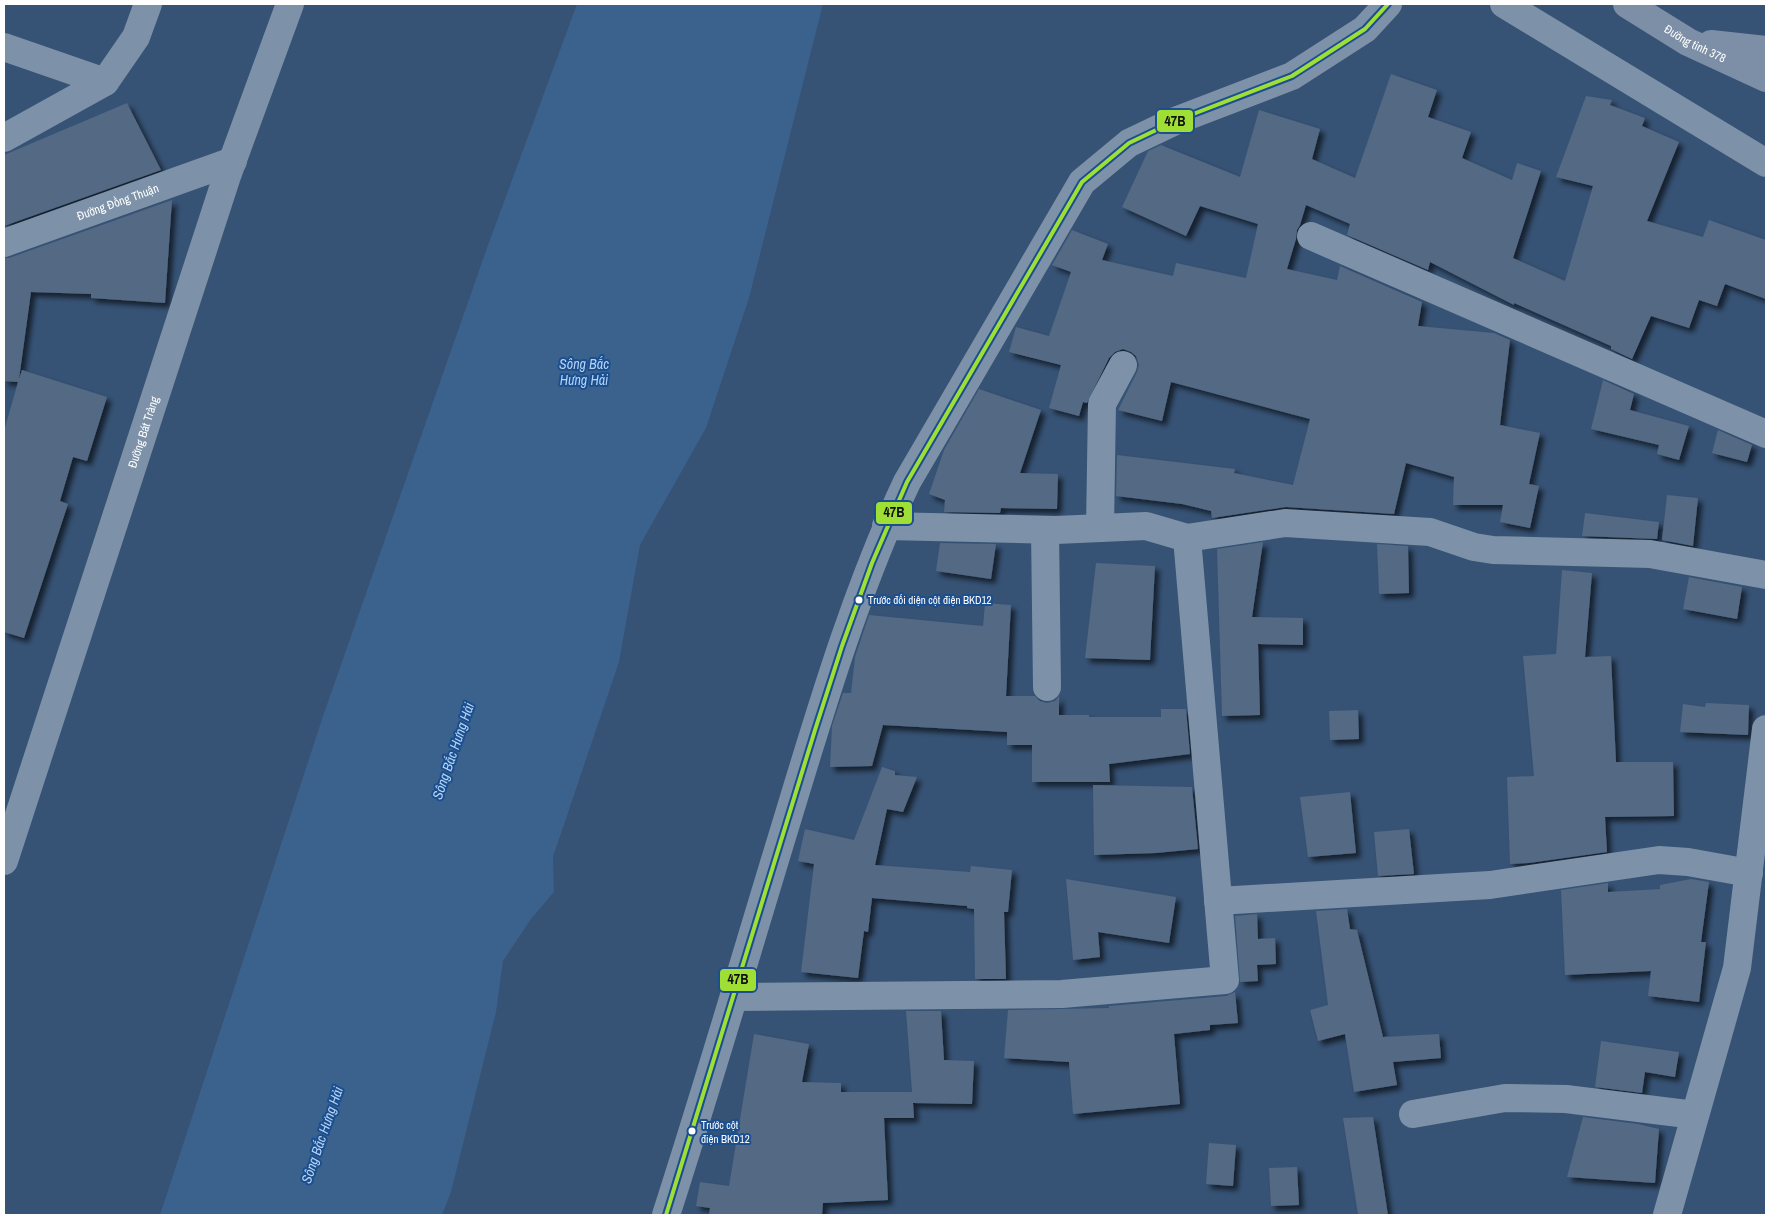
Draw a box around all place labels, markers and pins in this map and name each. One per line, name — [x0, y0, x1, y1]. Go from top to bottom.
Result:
place label: Trước đối diện cột điện BKD12 — [868, 593, 992, 607]
marker: Trước đối diện cột điện BKD12 — [854, 595, 864, 605]
place label: Trước cột điện BKD12 — [701, 1118, 750, 1146]
marker: Trước cột điện BKD12 — [687, 1126, 697, 1136]

